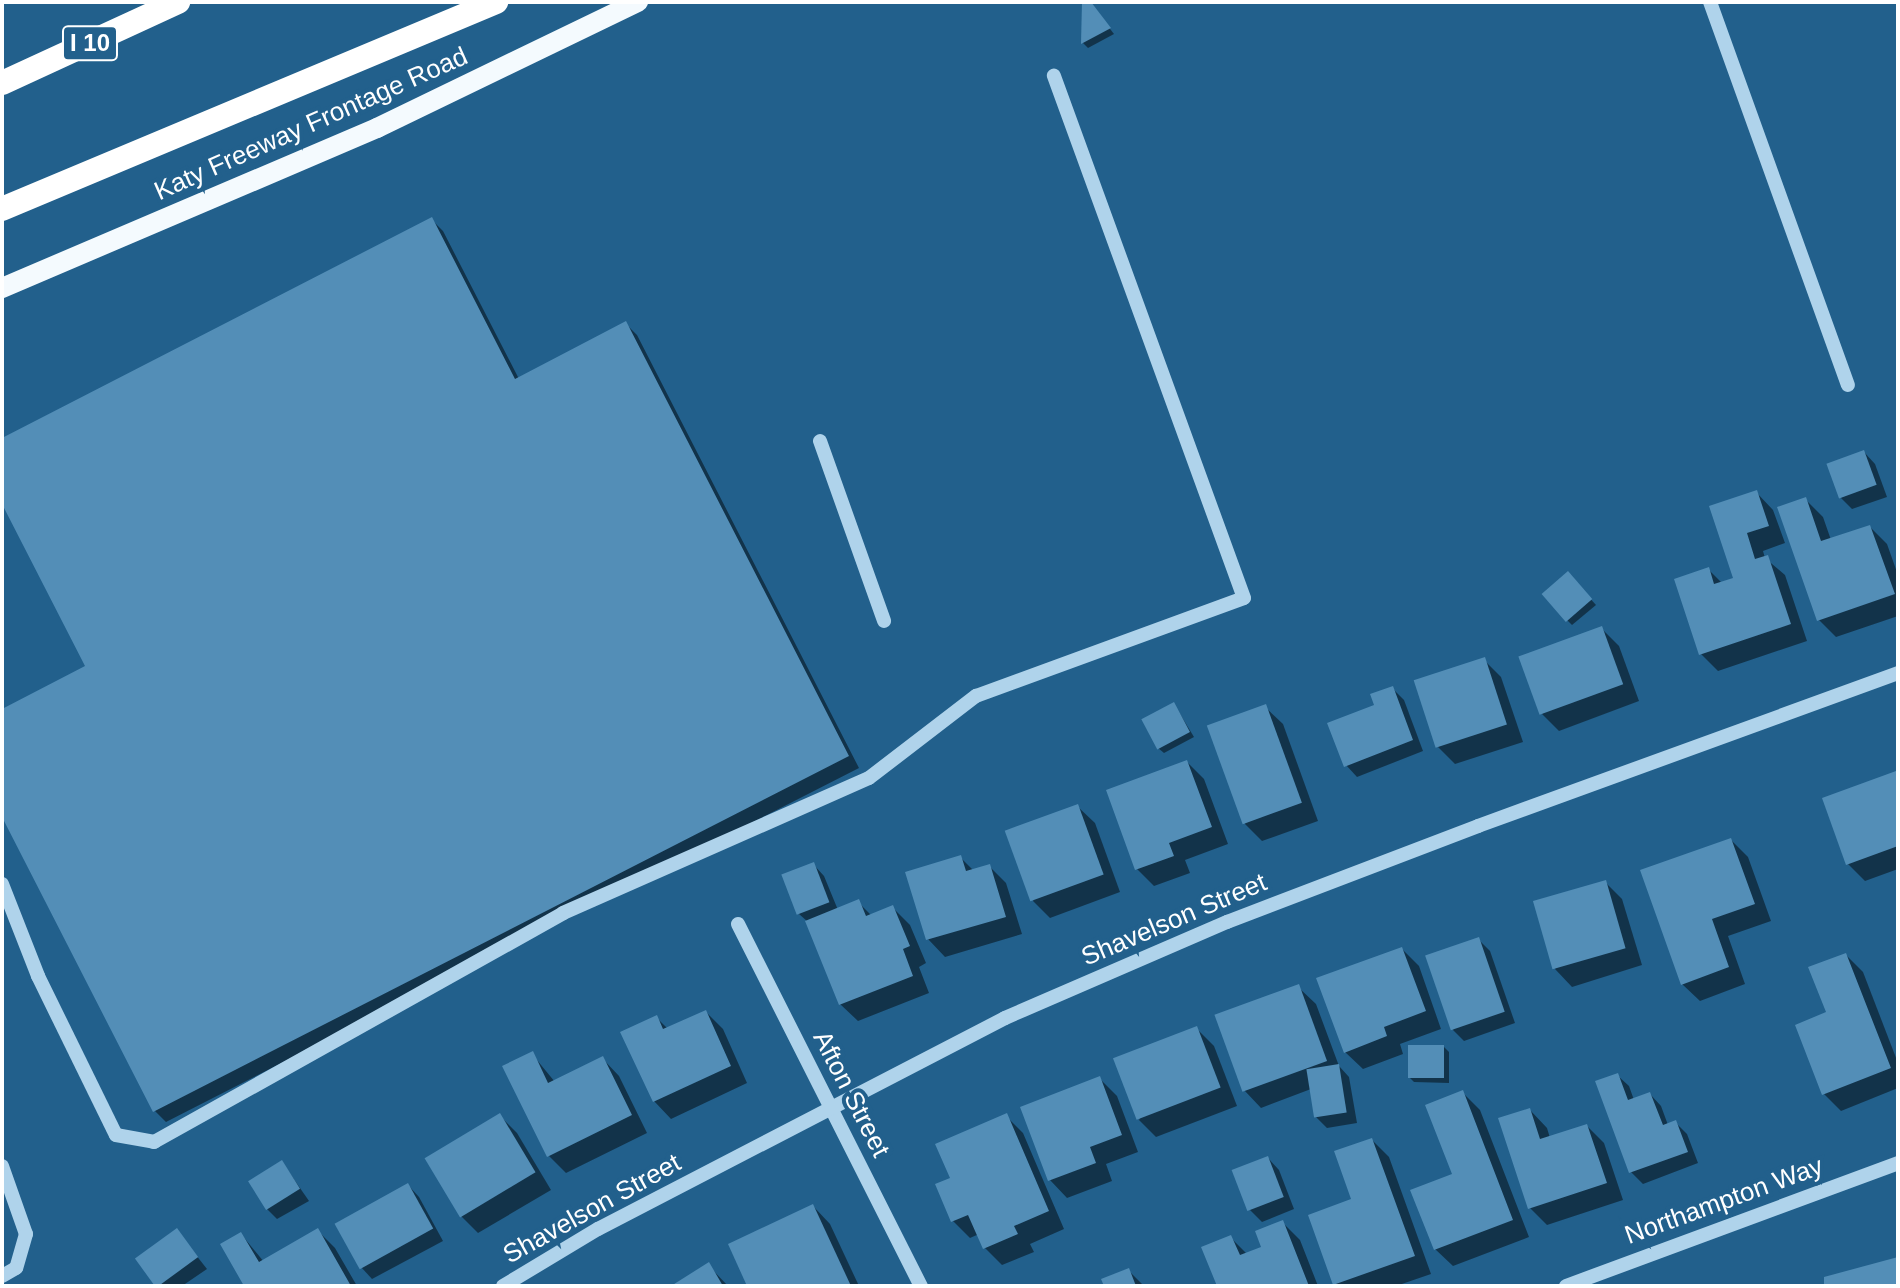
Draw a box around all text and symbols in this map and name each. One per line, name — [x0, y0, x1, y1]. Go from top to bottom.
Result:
road number: I 10 — [60, 23, 120, 63]
street label: Katy Freeway Frontage Road — [150, 41, 472, 207]
street label: Shavelson Street — [1077, 867, 1271, 973]
street label: Afton Street — [806, 1026, 896, 1162]
street label: Shavelson Street — [498, 1147, 686, 1271]
street label: Northampton Way — [1621, 1151, 1827, 1251]

